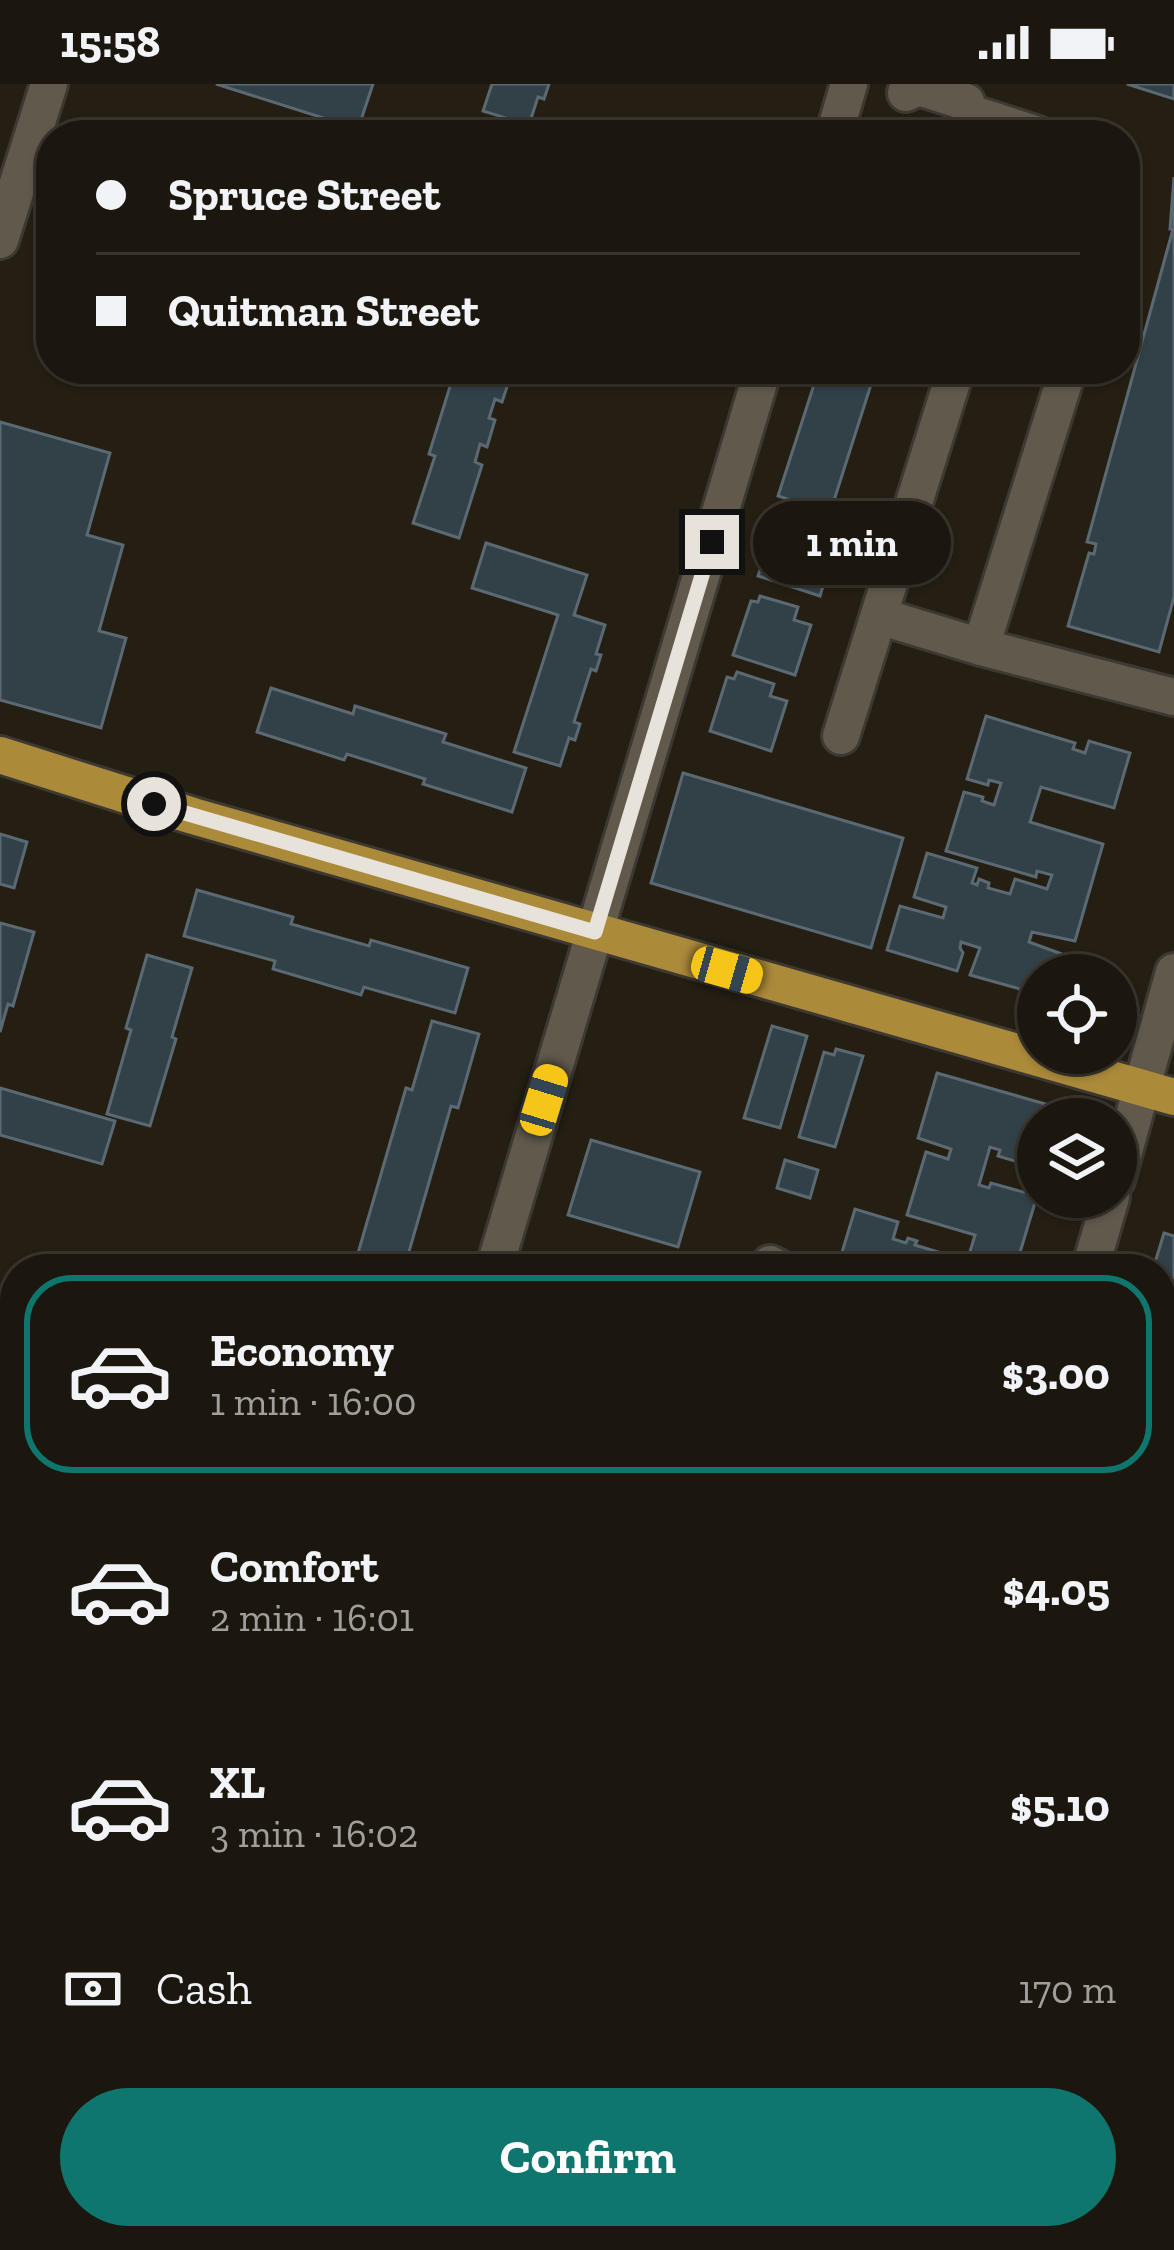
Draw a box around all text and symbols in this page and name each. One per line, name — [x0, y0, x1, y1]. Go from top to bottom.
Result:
text: 15:58 — [60, 15, 161, 69]
text: Spruce Street — [168, 168, 440, 222]
text: Quitman Street — [168, 284, 480, 338]
callout: 1 min — [754, 500, 952, 584]
route end — [685, 515, 739, 569]
text: 1 min — [806, 519, 898, 566]
route start — [127, 777, 181, 831]
car — [687, 943, 767, 997]
map controls — [1017, 954, 1137, 1218]
button: locate — [1017, 954, 1137, 1074]
car — [516, 1060, 572, 1140]
button: layers — [1017, 1098, 1137, 1218]
icon: car — [66, 1320, 174, 1428]
text: Economy — [210, 1324, 394, 1378]
text: $3.00 — [1002, 1347, 1110, 1401]
text: 1 min · 16:00 — [210, 1378, 416, 1425]
icon: car — [66, 1536, 174, 1644]
text: Comfort — [210, 1540, 378, 1594]
text: $4.05 — [1003, 1563, 1110, 1617]
text: 2 min · 16:01 — [210, 1594, 414, 1641]
icon: car — [66, 1752, 174, 1860]
text: XL — [210, 1756, 265, 1810]
text: $5.10 — [1010, 1779, 1110, 1833]
text: 3 min · 16:02 — [210, 1810, 418, 1857]
icon: cash — [60, 1956, 126, 2022]
text: Cash — [156, 1962, 252, 2016]
text: 170 m — [1018, 1966, 1116, 2013]
button: Confirm — [60, 2088, 1116, 2226]

